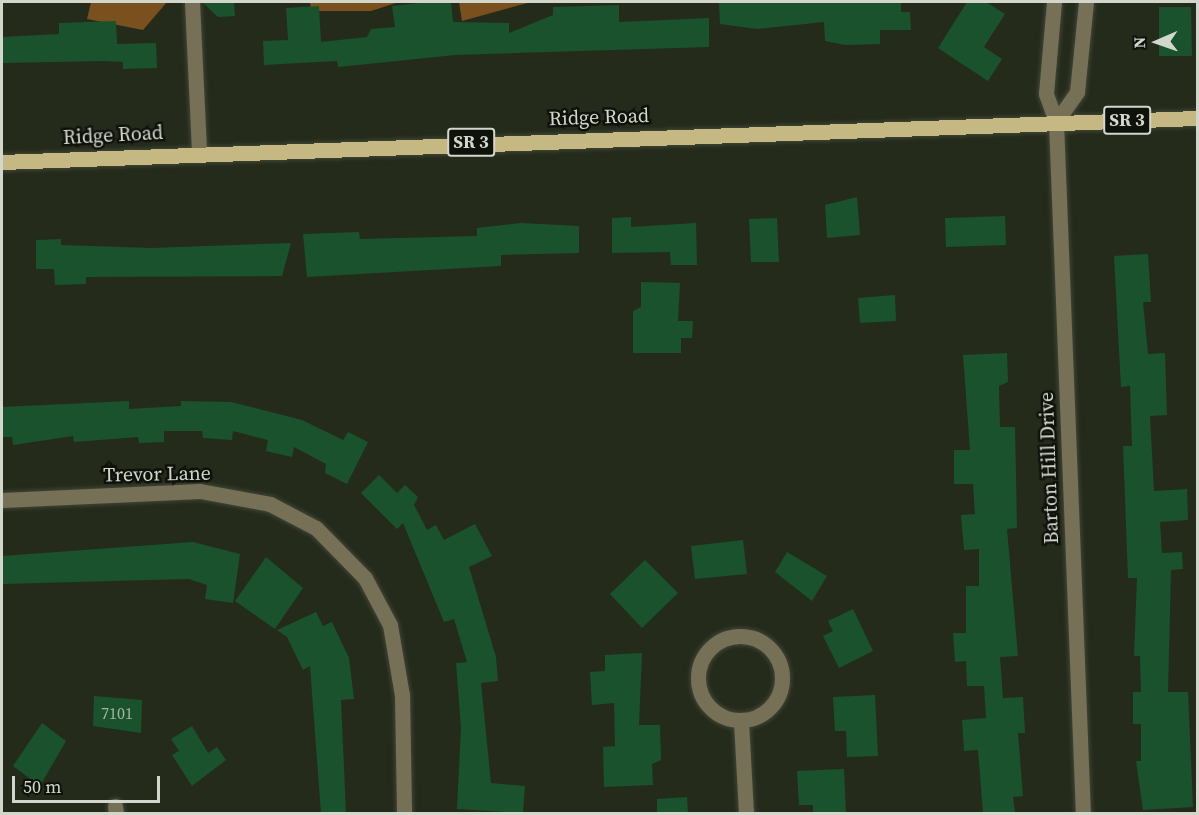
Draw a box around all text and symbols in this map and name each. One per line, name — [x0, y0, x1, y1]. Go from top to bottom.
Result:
north arrow — [1127, 12, 1187, 72]
text: N — [1128, 36, 1150, 49]
street label: Ridge Road — [548, 103, 650, 131]
road number: SR 3 — [1103, 105, 1151, 135]
street label: Ridge Road — [62, 120, 164, 150]
road number: SR 3 — [447, 127, 495, 157]
street label: Barton Hill Drive — [1034, 391, 1064, 545]
street label: Trevor Lane — [103, 461, 211, 487]
house number: 7101 — [101, 703, 133, 723]
scale bar — [15, 764, 164, 802]
text: 50 m — [23, 774, 61, 799]

